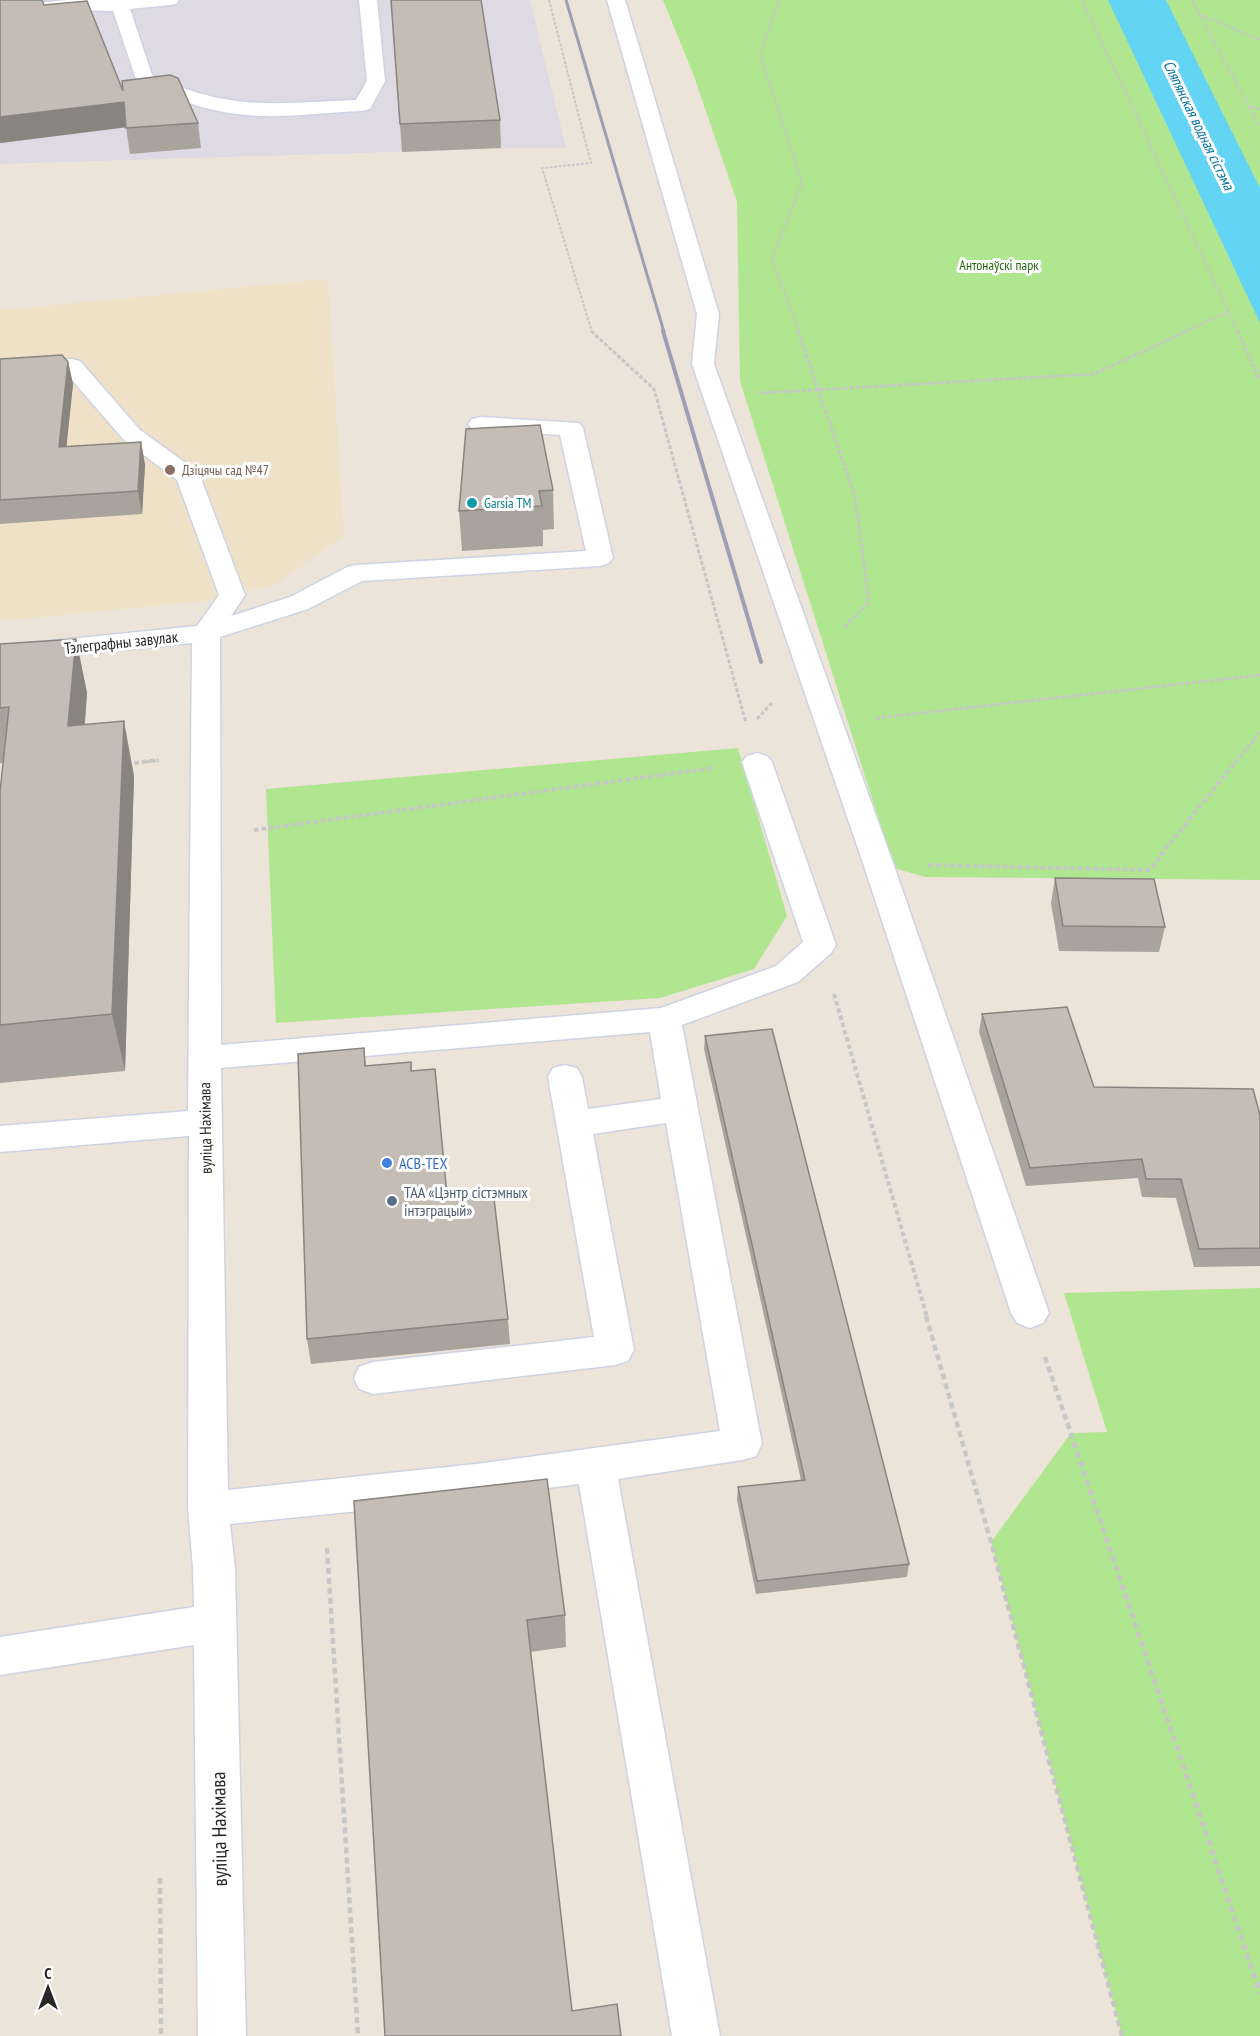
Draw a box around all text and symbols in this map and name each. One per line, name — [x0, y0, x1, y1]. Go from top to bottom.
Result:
water label: Сляпянская водная сістэма — [1159, 57, 1239, 194]
park label: Антонаўскі парк — [959, 256, 1039, 274]
place label: Дзіцячы сад №47 — [182, 461, 269, 479]
marker: Дзіцячы сад №47 — [163, 463, 177, 477]
place label: Garsia TM — [484, 494, 532, 512]
marker: Garsia TM — [465, 496, 479, 510]
street label: Тэлеграфны завулак — [63, 626, 180, 658]
street label: вуліца Нахімава — [194, 1082, 216, 1174]
place label: ACB-TEX — [399, 1153, 447, 1173]
marker: ACB-TEX — [380, 1156, 394, 1170]
place label: ТАА «Цэнтр сістэмных інтэграцый» — [404, 1182, 528, 1220]
marker: ТАА «Цэнтр сістэмных інтэграцый» — [385, 1194, 399, 1208]
street label: вуліца Нахімава — [205, 1771, 233, 1887]
north arrow — [18, 1958, 78, 2018]
text: С — [44, 1963, 52, 1983]

